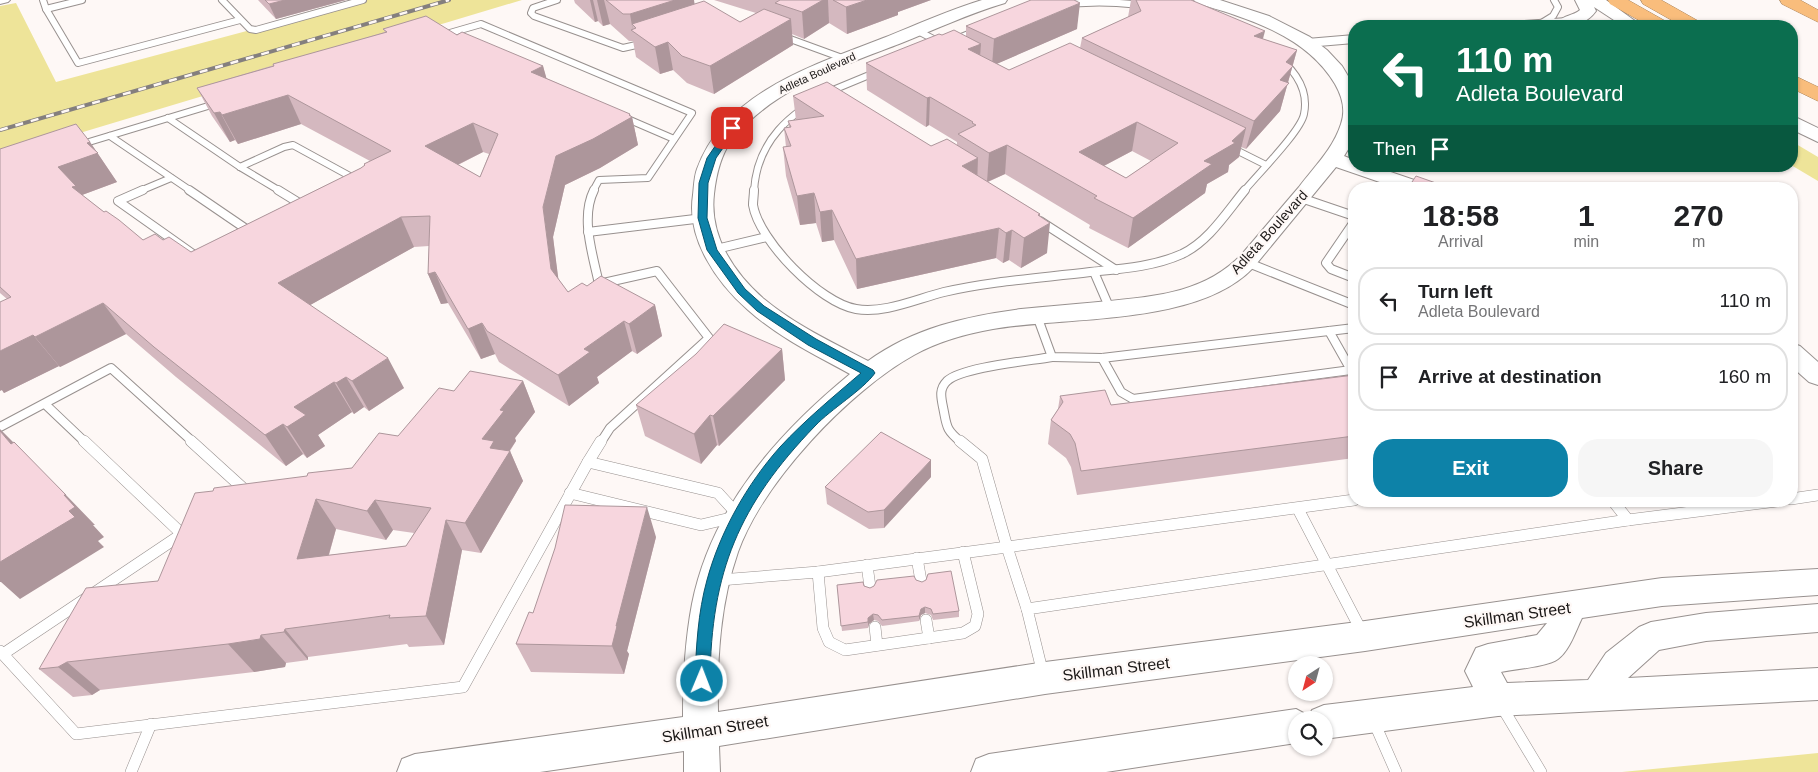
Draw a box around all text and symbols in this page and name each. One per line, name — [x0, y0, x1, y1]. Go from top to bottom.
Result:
icon: left — [1373, 40, 1438, 105]
text: 110 m — [1456, 40, 1553, 79]
street label: Adleta Boulevard — [776, 50, 858, 96]
text: Adleta Boulevard — [1456, 81, 1624, 106]
pin — [711, 107, 753, 149]
icon: arrive — [718, 114, 746, 142]
icon: arrive — [1426, 135, 1454, 163]
text: Then — [1373, 138, 1416, 159]
street label: Adleta Boulevard — [1227, 187, 1311, 277]
text: 18:58 — [1422, 199, 1499, 232]
text: 1 — [1578, 199, 1595, 232]
text: 270 — [1674, 199, 1724, 232]
text: Arrival — [1438, 233, 1483, 250]
text: min — [1573, 233, 1599, 250]
text: m — [1692, 233, 1705, 250]
text: Turn left — [1418, 281, 1493, 302]
icon: left — [1375, 287, 1403, 315]
text: 110 m — [1720, 290, 1771, 311]
text: Adleta Boulevard — [1418, 303, 1540, 320]
icon: arrive — [1375, 363, 1403, 391]
text: Arrive at destination — [1418, 366, 1602, 387]
text: 160 m — [1718, 366, 1771, 387]
button: Exit — [1373, 439, 1568, 497]
button: Share — [1578, 439, 1773, 497]
street label: Skillman Street — [1463, 599, 1572, 631]
position arrow — [675, 654, 727, 706]
street label: Skillman Street — [1062, 654, 1171, 684]
north arrow — [1288, 656, 1332, 701]
map controls — [1288, 656, 1333, 756]
button: search — [1288, 711, 1333, 756]
street label: Skillman Street — [661, 712, 770, 746]

